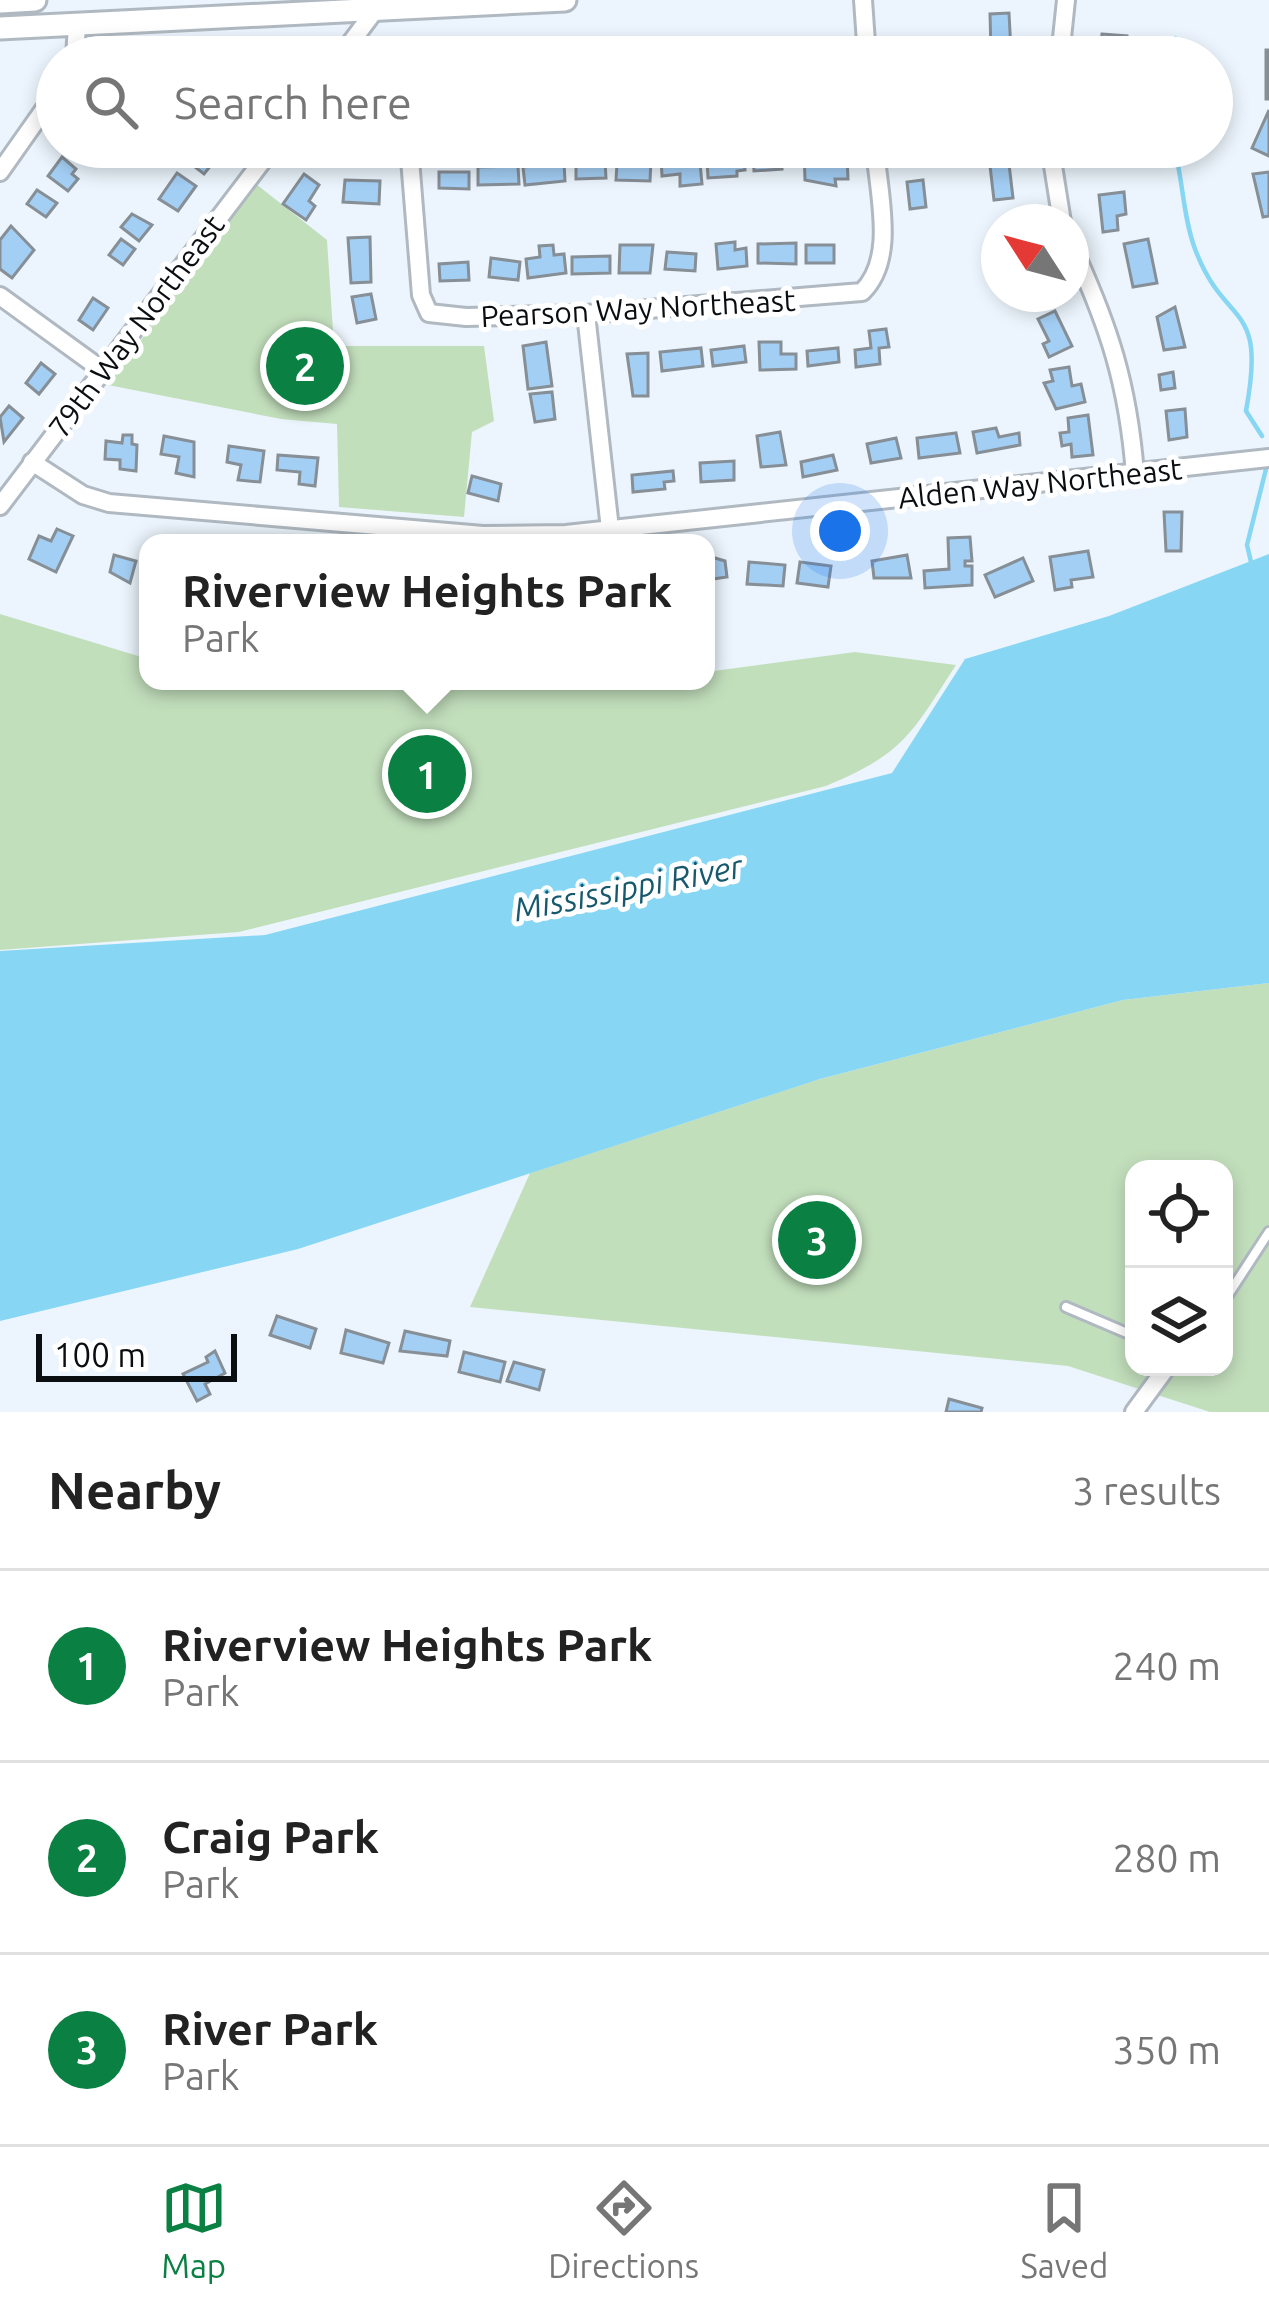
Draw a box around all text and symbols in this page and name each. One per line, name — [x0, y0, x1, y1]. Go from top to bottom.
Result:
search box — [36, 36, 1233, 168]
icon: search — [78, 69, 144, 135]
text: Search here — [174, 77, 412, 128]
north arrow — [981, 204, 1089, 312]
street label: 79th Way Northeast — [41, 208, 231, 444]
street label: Pearson Way Northeast — [480, 283, 796, 333]
pin: 2 — [266, 321, 344, 411]
street label: Alden Way Northeast — [896, 451, 1184, 515]
your location — [810, 501, 870, 561]
popup — [139, 534, 715, 690]
text: Riverview Heights Park — [182, 565, 672, 616]
text: Park — [182, 616, 259, 659]
pin: 1 — [388, 729, 466, 819]
water label: Mississippi River — [510, 846, 747, 927]
map controls — [1125, 1160, 1233, 1376]
button: locate — [1125, 1160, 1233, 1268]
pin: 3 — [778, 1195, 856, 1285]
button: layers — [1125, 1268, 1233, 1376]
scale bar — [36, 1328, 237, 1381]
text: 100 m — [54, 1336, 146, 1373]
text: Nearby — [48, 1461, 221, 1519]
text: 3 results — [1072, 1469, 1221, 1512]
text: Riverview Heights Park — [162, 1619, 652, 1670]
text: 1 — [76, 1644, 98, 1687]
text: 240 m — [1112, 1644, 1221, 1687]
text: Park — [162, 1670, 240, 1713]
text: Craig Park — [162, 1811, 379, 1862]
text: 2 — [76, 1836, 98, 1879]
text: 280 m — [1112, 1836, 1221, 1879]
text: Park — [162, 1862, 240, 1905]
text: River Park — [162, 2003, 378, 2054]
text: 3 — [76, 2028, 98, 2071]
text: 350 m — [1112, 2028, 1221, 2071]
text: Park — [162, 2054, 240, 2097]
tab: Map — [161, 2175, 227, 2284]
tab: Directions — [548, 2175, 699, 2284]
tab: Saved — [1020, 2175, 1108, 2284]

